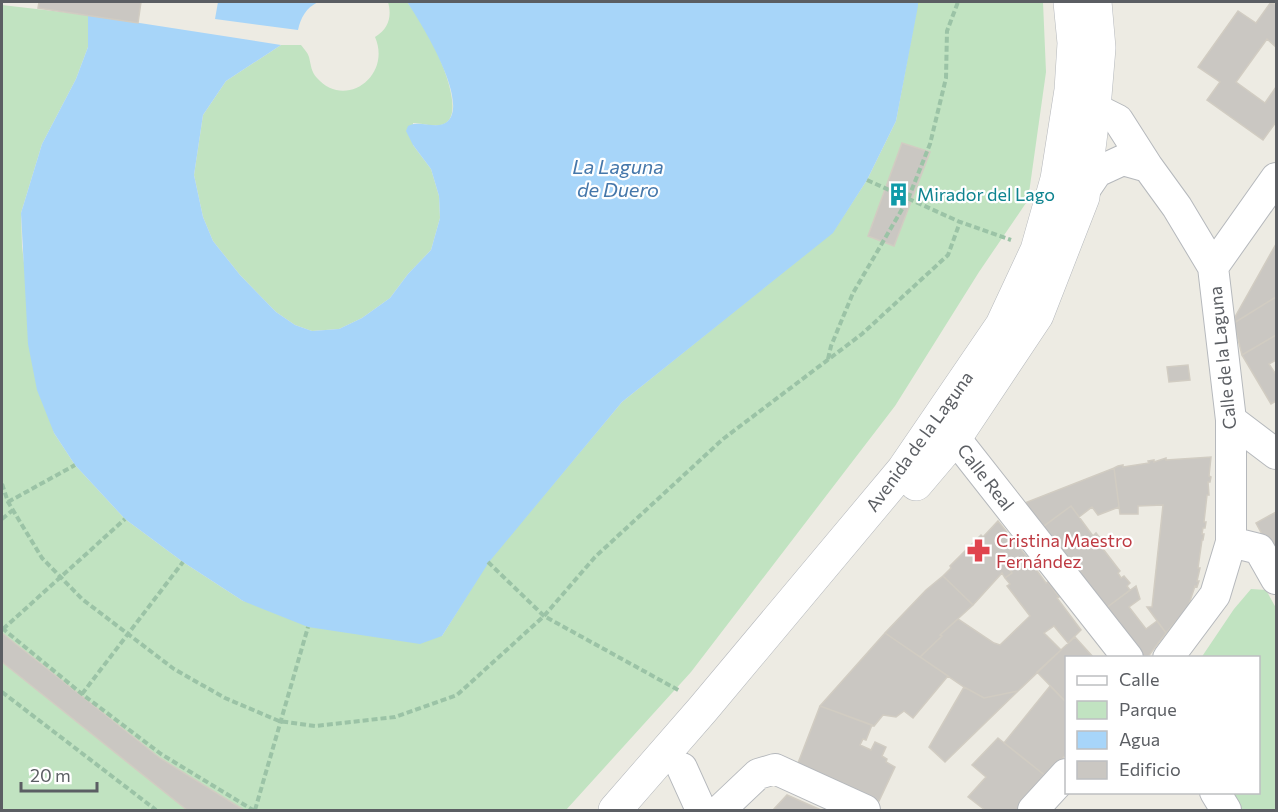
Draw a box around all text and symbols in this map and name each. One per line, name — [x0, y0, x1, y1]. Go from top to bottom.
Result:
water label: La Laguna de Duero — [572, 154, 664, 201]
building icon: Mirador del Lago — [886, 181, 912, 207]
place label: Mirador del Lago — [917, 183, 1055, 205]
street label: Calle de la Laguna — [1204, 285, 1240, 431]
street label: Avenida de la Laguna — [861, 366, 977, 516]
street label: Calle Real — [953, 439, 1019, 515]
place label: Cristina Maestro Fernández — [996, 529, 1133, 572]
pharmacy icon: Cristina Maestro Fernández — [965, 537, 991, 563]
legend — [1065, 656, 1260, 794]
text: Calle — [1119, 668, 1159, 690]
text: Parque — [1119, 698, 1177, 720]
text: Agua — [1119, 728, 1160, 750]
scale bar — [21, 755, 98, 793]
text: Edificio — [1119, 758, 1181, 780]
text: 20 m — [30, 764, 71, 786]

